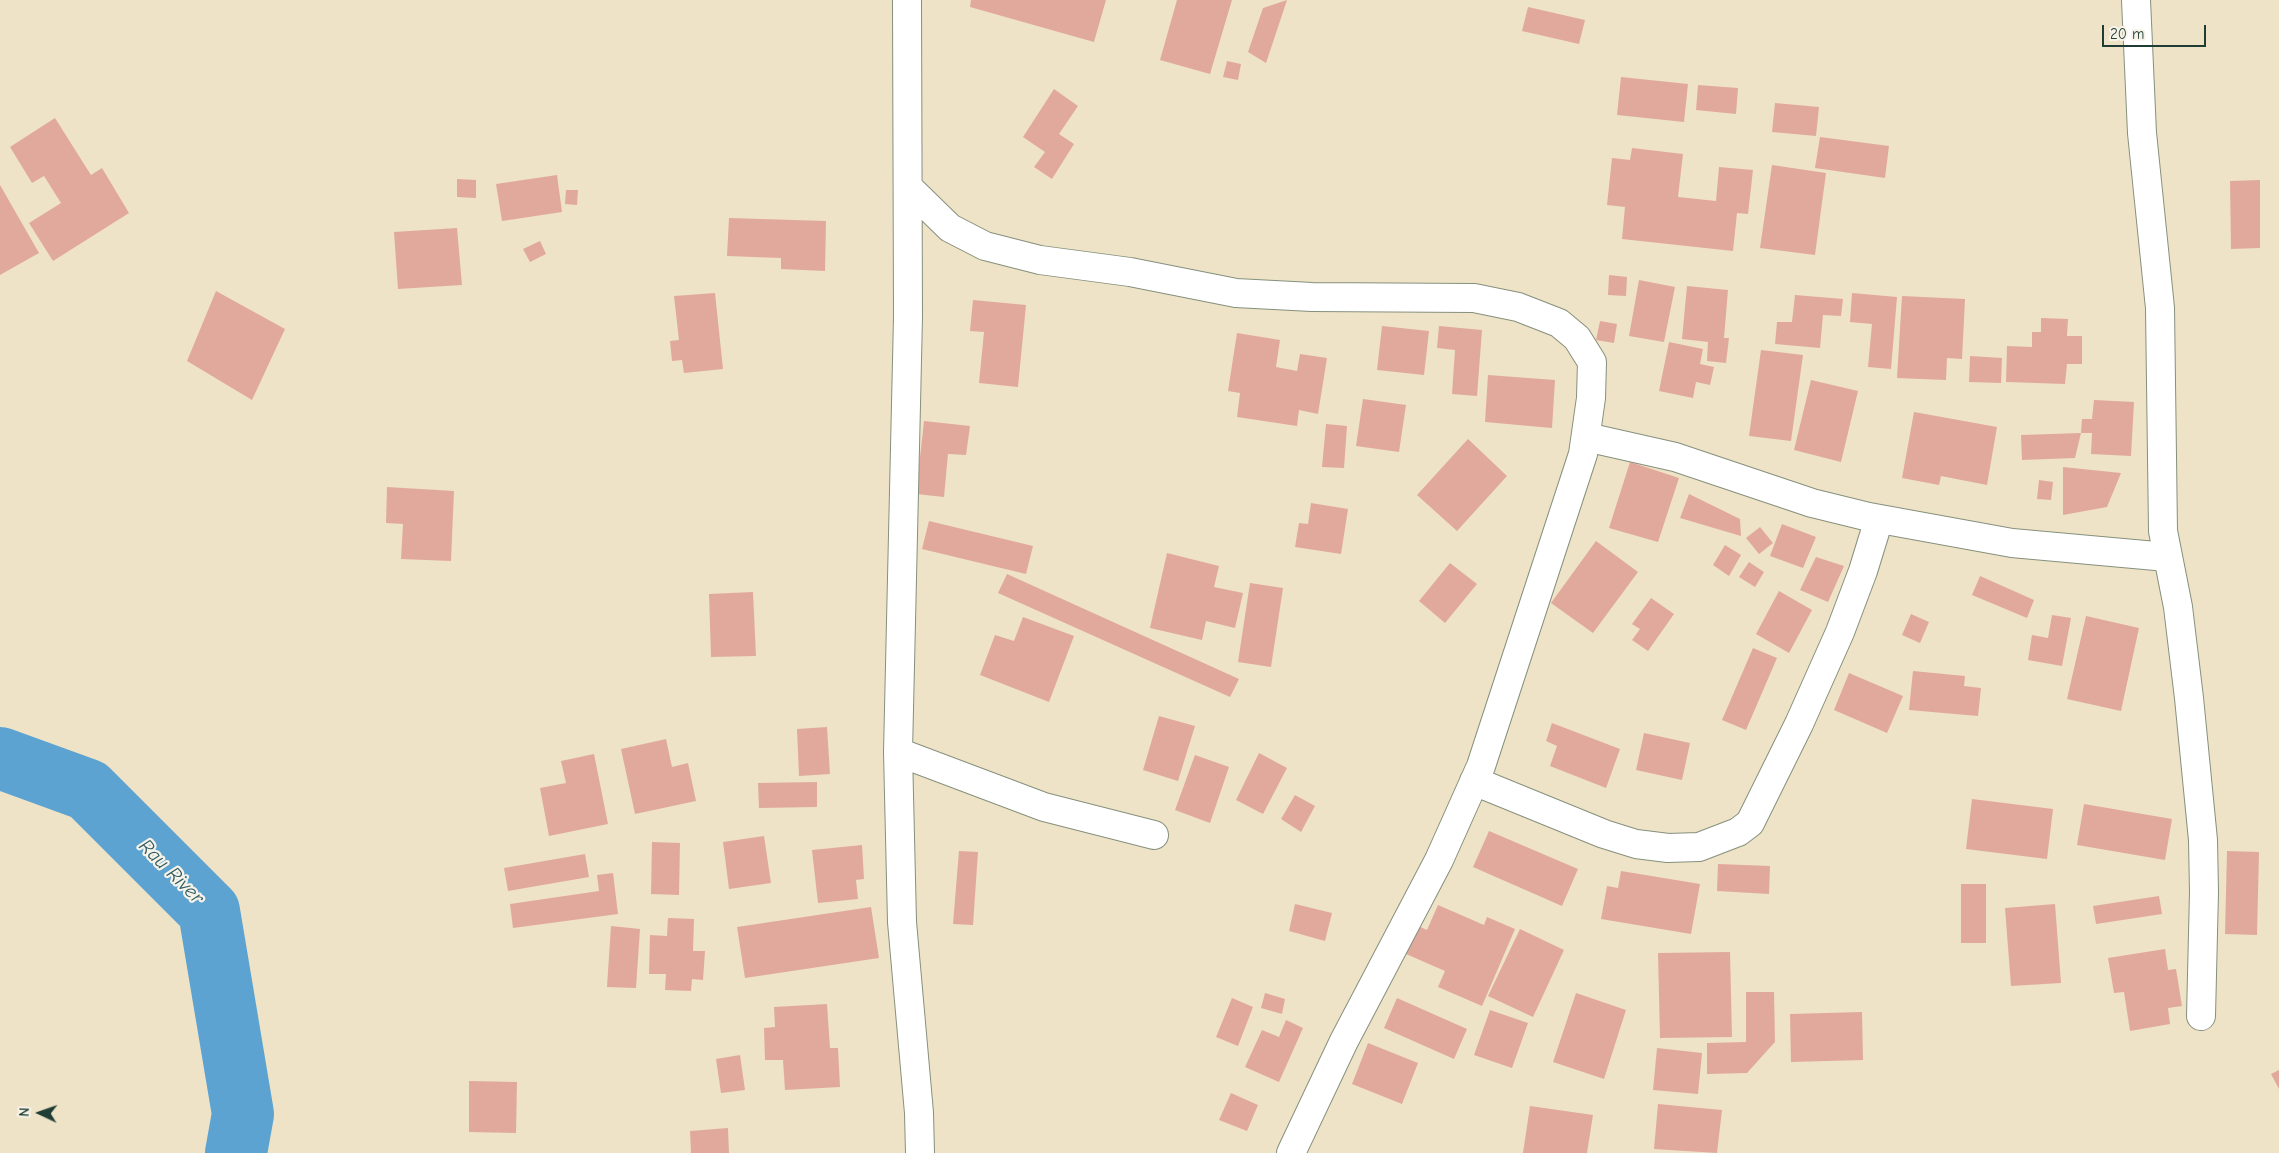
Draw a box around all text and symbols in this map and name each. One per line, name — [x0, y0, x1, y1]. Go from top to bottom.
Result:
scale bar — [2104, 15, 2208, 47]
text: 20 m — [2110, 25, 2144, 43]
water label: Rau River — [133, 834, 209, 910]
north arrow — [15, 1088, 65, 1138]
text: N — [16, 1107, 33, 1117]

